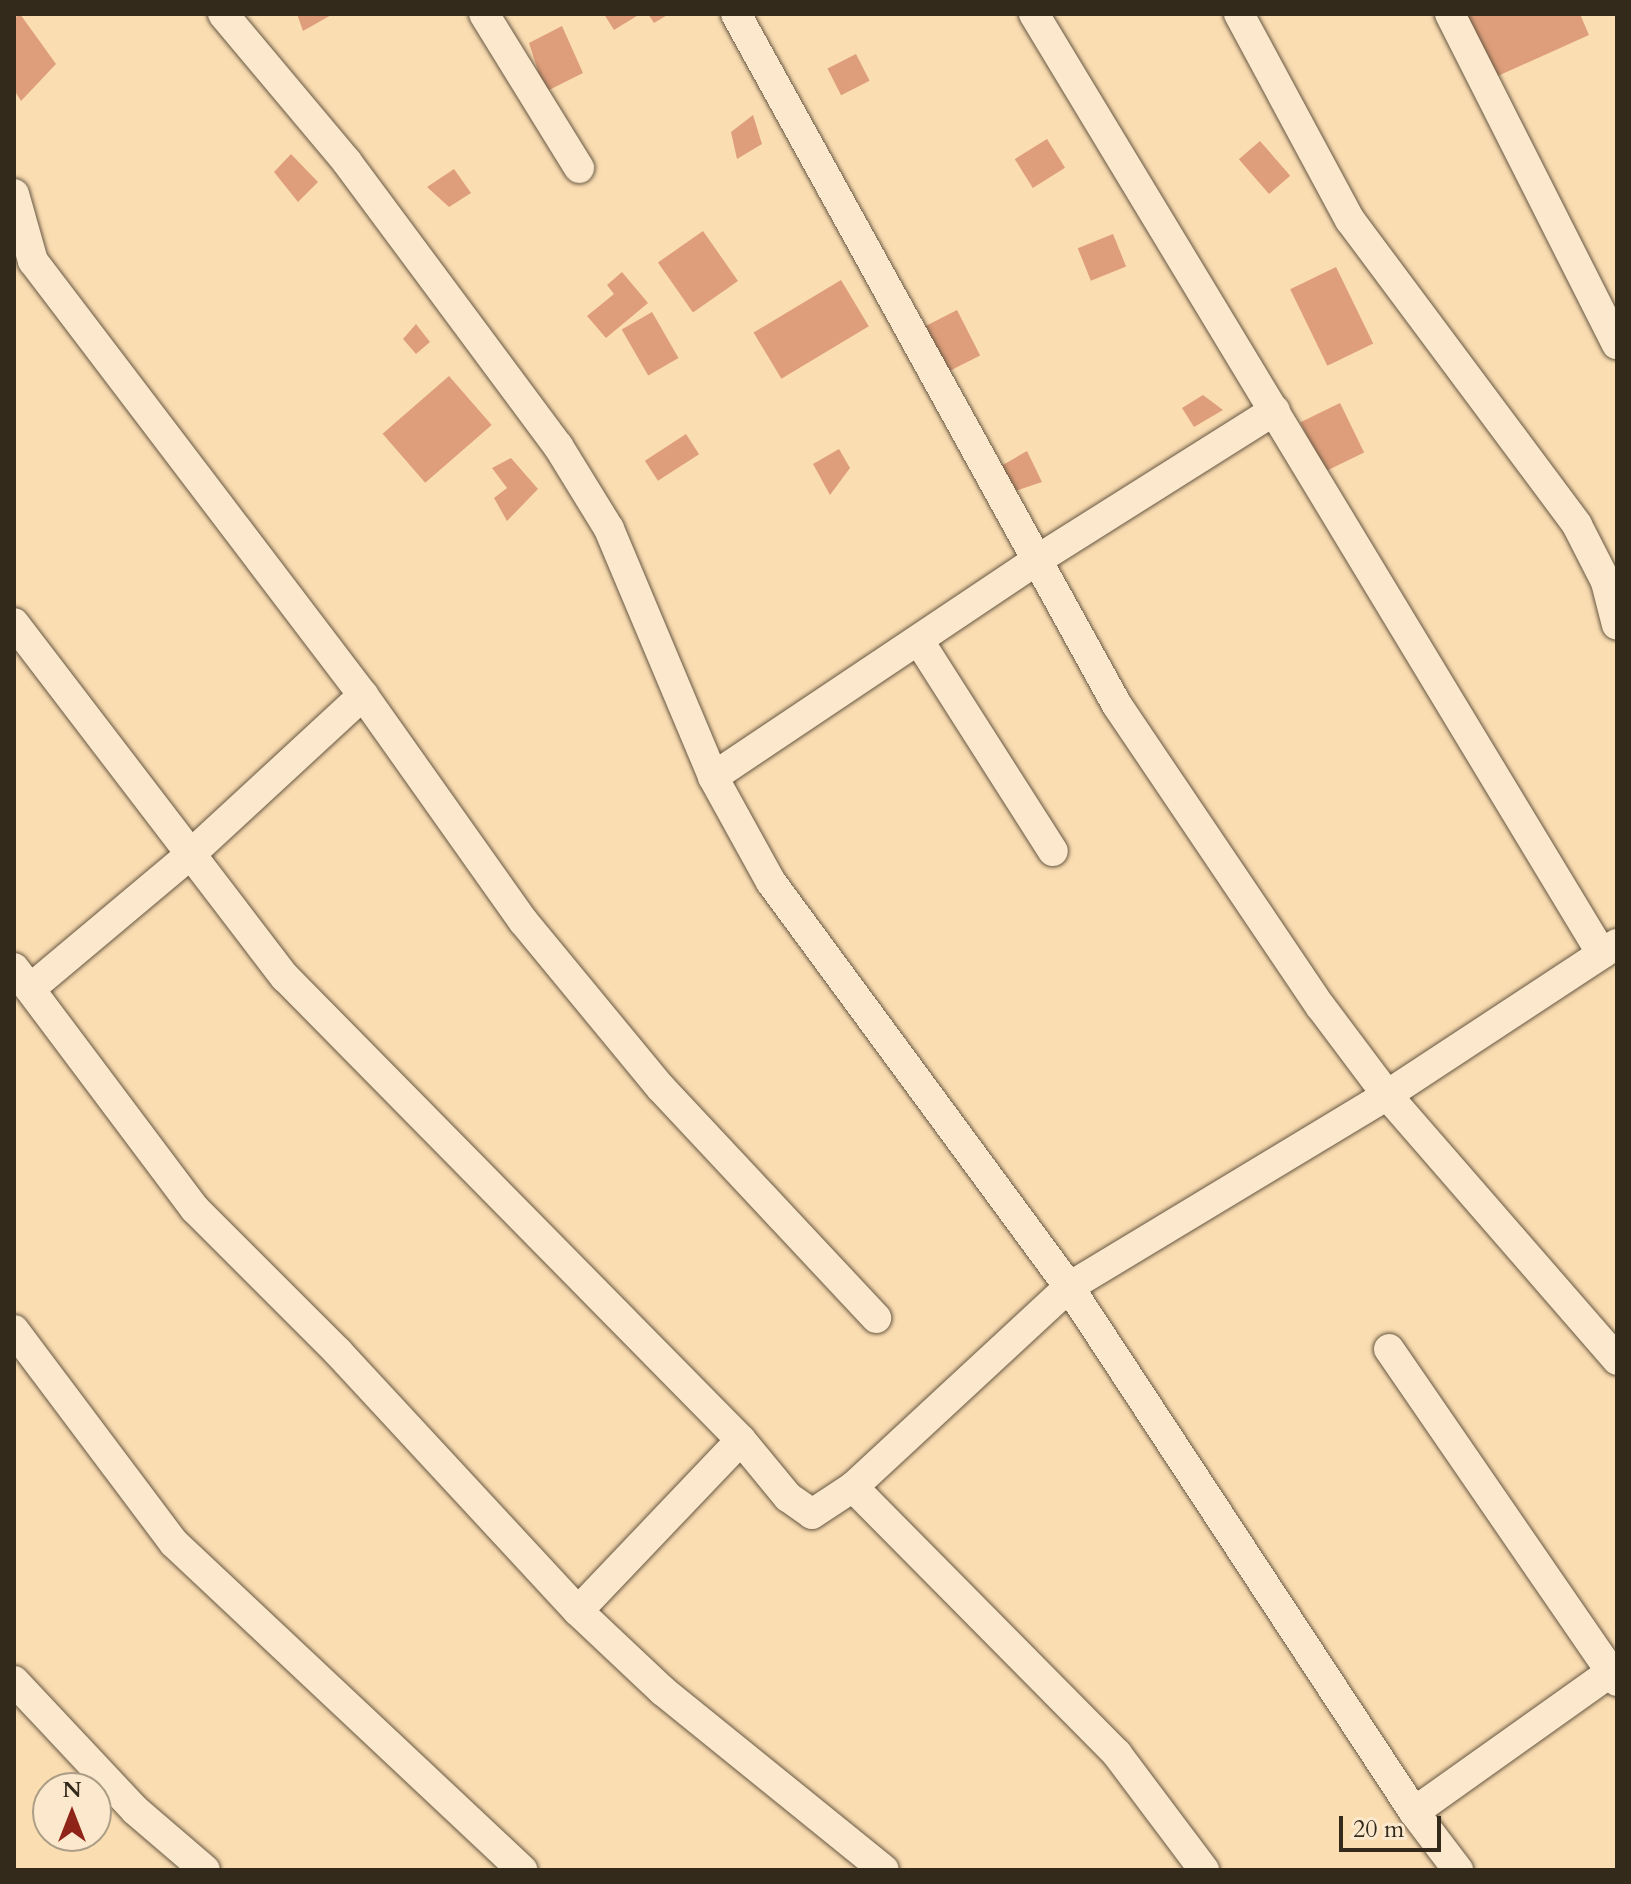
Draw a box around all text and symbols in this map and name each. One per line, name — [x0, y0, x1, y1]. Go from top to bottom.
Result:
north arrow — [32, 1772, 112, 1852]
text: N — [62, 1775, 82, 1805]
scale bar — [1343, 1800, 1445, 1850]
text: 20 m — [1353, 1813, 1404, 1846]

